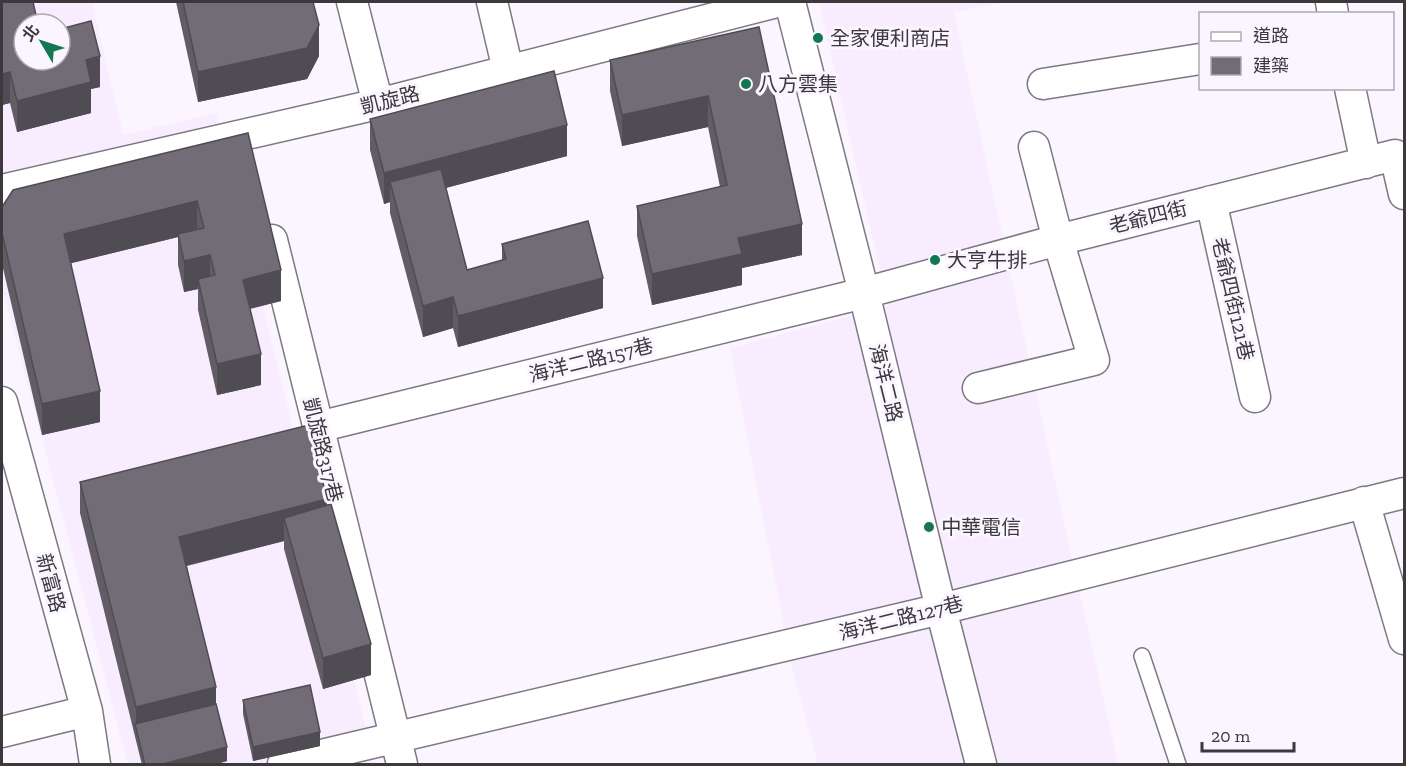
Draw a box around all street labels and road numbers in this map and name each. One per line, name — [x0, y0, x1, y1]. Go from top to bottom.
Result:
street label: 凱旋路 — [358, 81, 422, 119]
street label: 老爺四街 — [1106, 196, 1190, 238]
street label: 老爺四街121巷 — [1207, 235, 1259, 363]
street label: 海洋二路157巷 — [526, 333, 656, 387]
street label: 海洋二路 — [865, 341, 907, 425]
street label: 凱旋路317巷 — [298, 395, 348, 505]
street label: 新富路 — [32, 551, 70, 615]
street label: 海洋二路127巷 — [836, 591, 966, 645]

